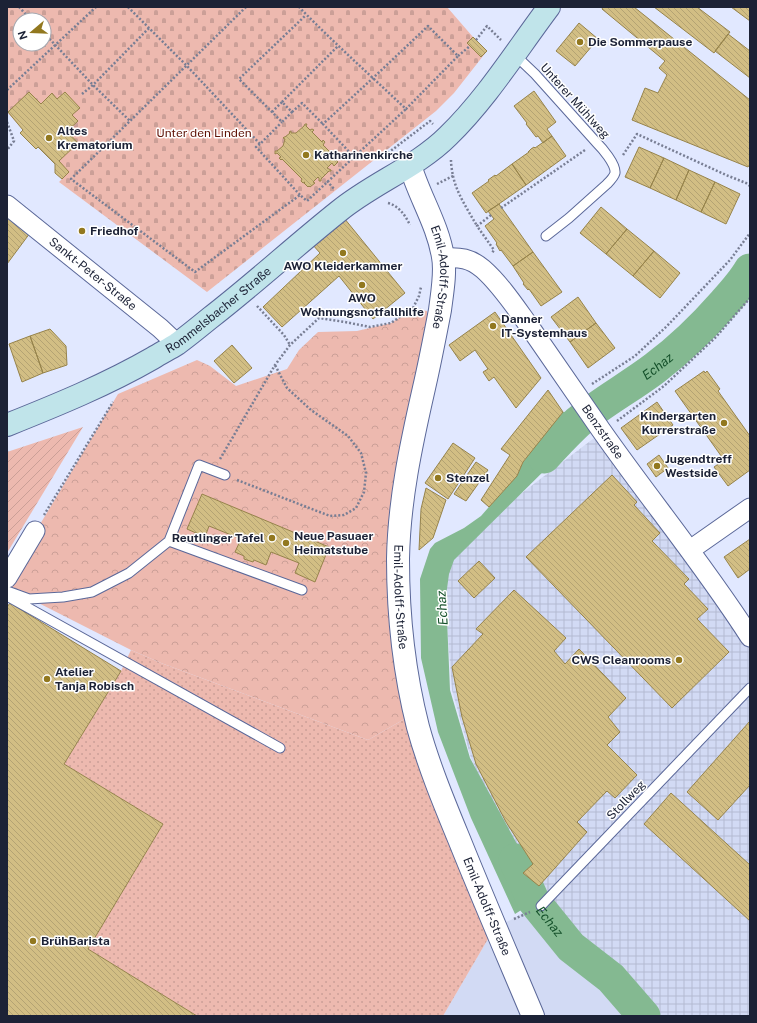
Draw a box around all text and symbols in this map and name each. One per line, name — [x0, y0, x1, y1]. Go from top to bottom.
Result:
north arrow — [12, 12, 52, 52]
text: N — [15, 29, 30, 41]
place label: Die Sommerpause — [588, 35, 692, 49]
marker: Die Sommerpause — [575, 37, 585, 47]
street label: Unterer Mühlweg — [537, 60, 613, 142]
place label: Altes Krematorium — [57, 124, 133, 152]
park label: Unter den Linden — [156, 126, 252, 140]
marker: Altes Krematorium — [44, 133, 54, 143]
place label: Katharinenkirche — [314, 148, 413, 162]
marker: Katharinenkirche — [301, 150, 311, 160]
street label: Emil-Adolff-Straße — [428, 223, 451, 330]
place label: Friedhof — [90, 224, 139, 238]
marker: Friedhof — [77, 226, 87, 236]
street label: Sankt-Peter-Straße — [46, 235, 139, 313]
marker: AWO Kleiderkammer — [338, 248, 348, 258]
place label: AWO Kleiderkammer — [284, 259, 402, 273]
street label: Rommelsbacher Straße — [163, 264, 274, 356]
marker: AWO Wohnungsnotfallhilfe — [357, 280, 367, 290]
place label: AWO Wohnungsnotfallhilfe — [300, 291, 424, 319]
place label: Danner IT-Systemhaus — [501, 312, 587, 340]
marker: Danner IT-Systemhaus — [488, 321, 498, 331]
water label: Echaz — [639, 349, 676, 383]
street label: Benzstraße — [579, 402, 627, 462]
place label: Kindergarten Kurrerstraße — [640, 409, 716, 437]
marker: Kindergarten Kurrerstraße — [719, 418, 729, 428]
place label: Jugendtreff Westside — [665, 452, 732, 480]
marker: Jugendtreff Westside — [652, 461, 662, 471]
place label: Stenzel — [446, 471, 490, 485]
marker: Stenzel — [433, 473, 443, 483]
place label: Neue Pasuaer Heimatstube — [294, 529, 373, 557]
place label: Reutlinger Tafel — [172, 531, 264, 545]
marker: Reutlinger Tafel — [267, 533, 277, 543]
marker: Neue Pasuaer Heimatstube — [281, 538, 291, 548]
street label: Emil-Adolff-Straße — [391, 544, 410, 650]
water label: Echaz — [433, 590, 451, 626]
place label: CWS Cleanrooms — [572, 653, 671, 667]
marker: CWS Cleanrooms — [674, 655, 684, 665]
place label: Atelier Tanja Robisch — [55, 665, 134, 693]
marker: Atelier Tanja Robisch — [42, 674, 52, 684]
street label: Stollweg — [604, 777, 648, 823]
street label: Emil-Adolff-Straße — [460, 855, 514, 958]
water label: Echaz — [533, 903, 567, 939]
place label: BrühBarista — [41, 934, 110, 948]
marker: BrühBarista — [28, 936, 38, 946]

